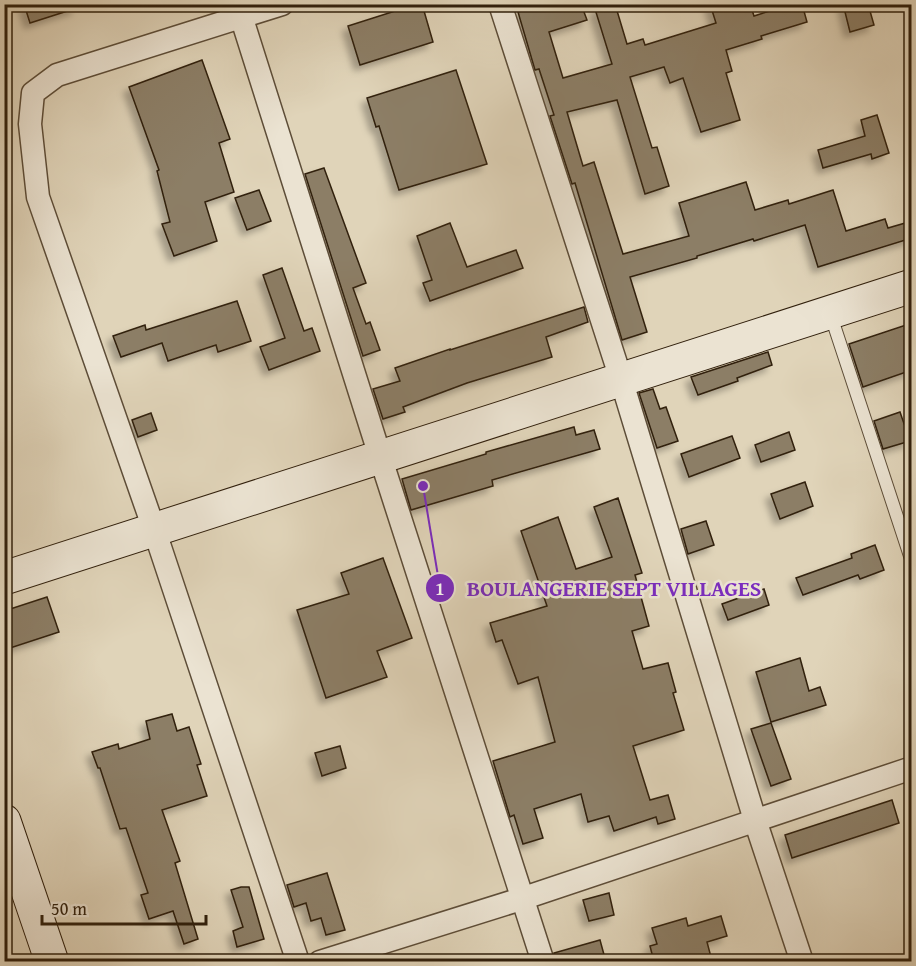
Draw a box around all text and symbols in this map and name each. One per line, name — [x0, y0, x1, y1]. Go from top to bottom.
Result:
callout: BOULANGERIE SEPT VILLAGES — [425, 568, 773, 608]
text: BOULANGERIE SEPT VILLAGES — [467, 572, 761, 604]
text: 1 — [435, 575, 445, 602]
scale bar — [42, 888, 206, 926]
text: 50 m — [51, 895, 87, 922]

